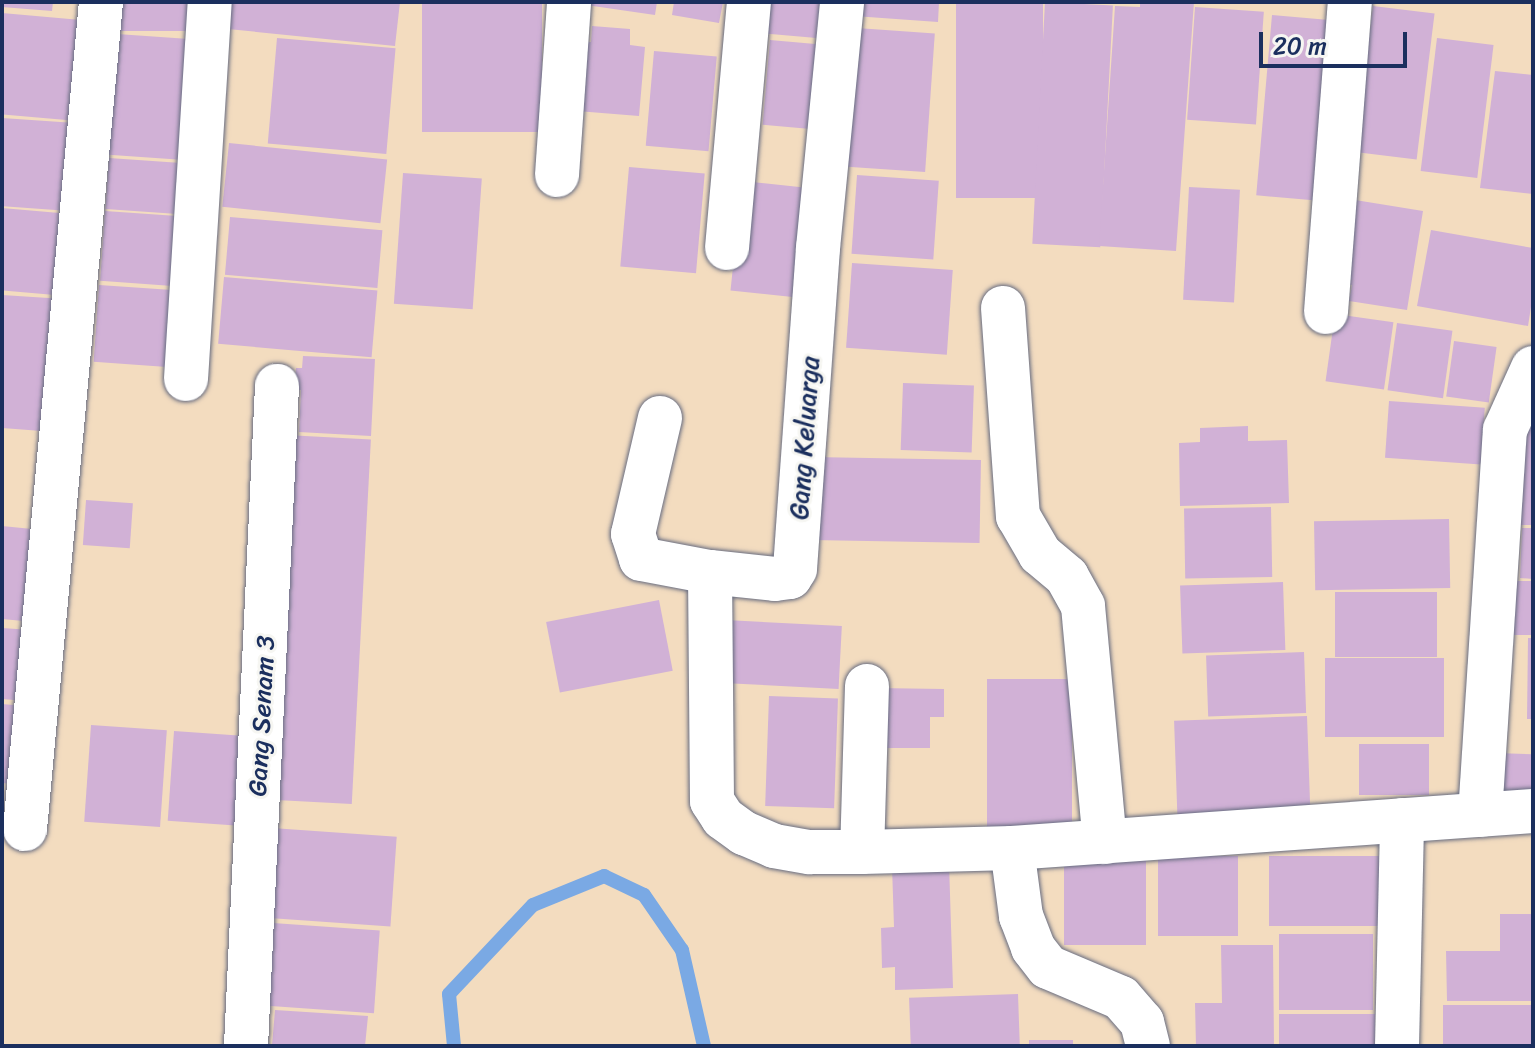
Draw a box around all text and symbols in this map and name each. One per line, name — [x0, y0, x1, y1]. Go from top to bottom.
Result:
scale bar — [1263, 16, 1411, 66]
text: 20 m — [1273, 25, 1327, 67]
street label: Gang Keluarga — [784, 355, 826, 521]
street label: Gang Senam 3 — [242, 635, 282, 797]

